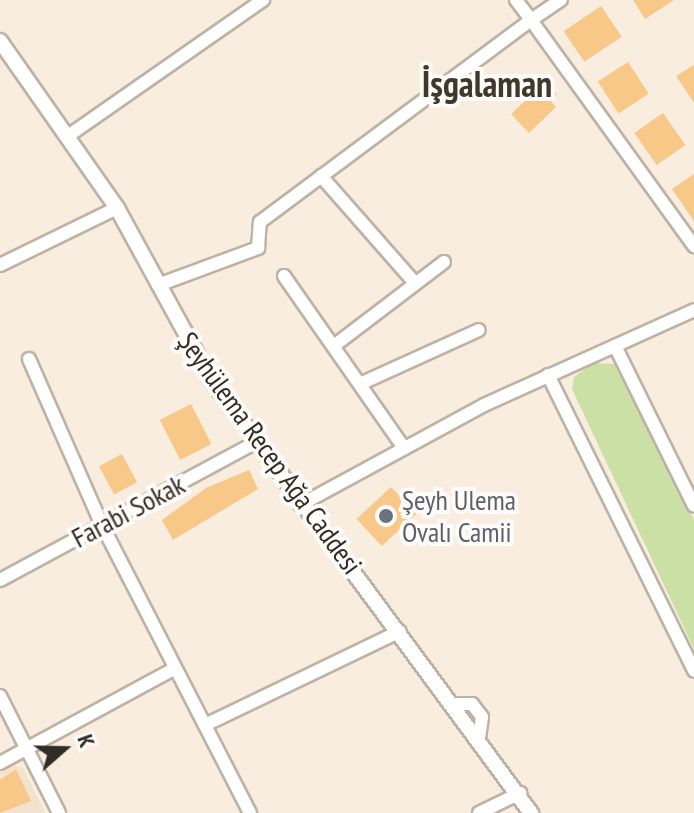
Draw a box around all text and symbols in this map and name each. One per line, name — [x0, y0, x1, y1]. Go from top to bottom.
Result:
district label: İşgalaman — [422, 62, 552, 106]
street label: Şeyhülema Recep Ağa Caddesi — [171, 325, 369, 581]
street label: Farabi Sokak — [66, 467, 190, 555]
place label: Şeyh Ulema Ovalı Camii — [402, 483, 516, 549]
marker: Şeyh Ulema Ovalı Camii — [377, 507, 395, 525]
north arrow — [24, 709, 104, 789]
text: K — [71, 731, 102, 751]

